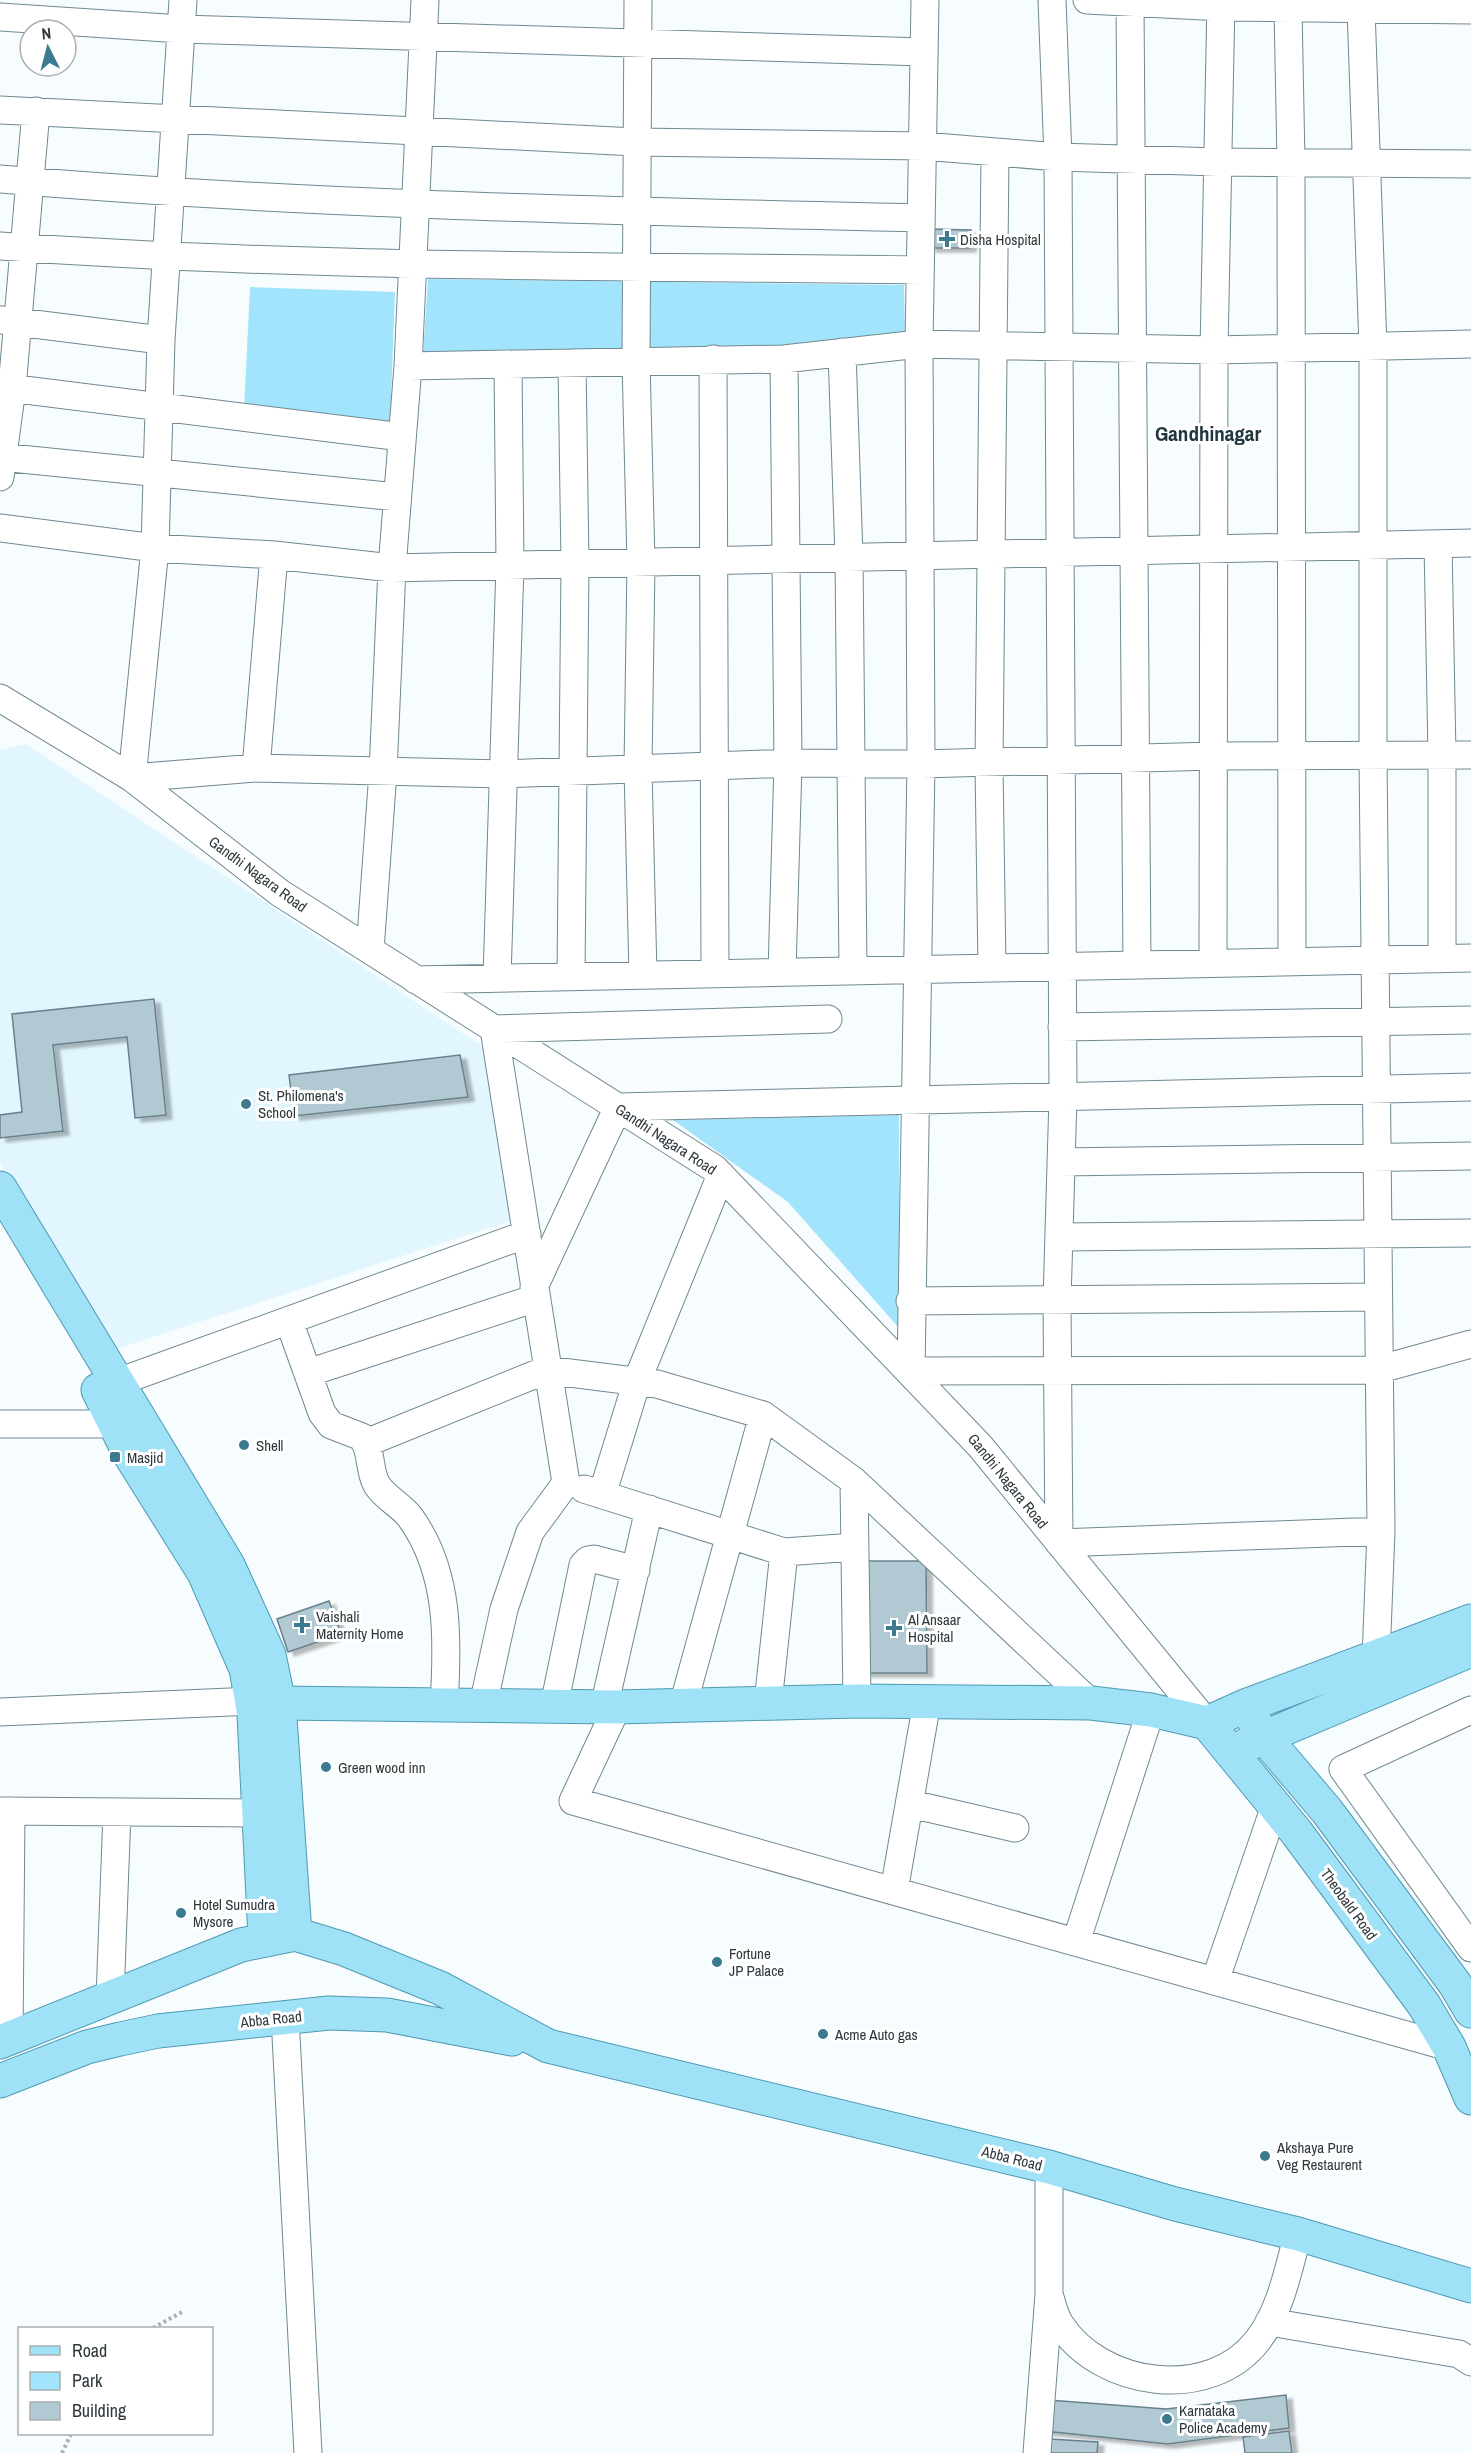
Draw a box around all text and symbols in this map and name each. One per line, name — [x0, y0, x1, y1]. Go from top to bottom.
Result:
north arrow — [18, 18, 78, 78]
text: N — [41, 22, 52, 45]
place label: Disha Hospital — [960, 229, 1041, 250]
marker: Disha Hospital — [938, 230, 956, 248]
district label: Gandhinagar — [1155, 419, 1261, 448]
street label: Gandhi Nagara Road — [205, 831, 311, 917]
place label: St. Philomena's School — [258, 1085, 344, 1123]
marker: St. Philomena's School — [239, 1097, 253, 1111]
street label: Gandhi Nagara Road — [611, 1098, 721, 1180]
street label: Gandhi Nagara Road — [963, 1429, 1053, 1533]
place label: Shell — [256, 1435, 283, 1456]
marker: Shell — [237, 1438, 251, 1452]
place label: Masjid — [127, 1447, 163, 1468]
marker: Masjid — [108, 1450, 122, 1464]
place label: Vaishali Maternity Home — [316, 1606, 404, 1644]
place label: Al Ansaar Hospital — [907, 1609, 961, 1647]
marker: Vaishali Maternity Home — [293, 1616, 311, 1634]
marker: Al Ansaar Hospital — [885, 1619, 903, 1637]
place label: Green wood inn — [338, 1757, 426, 1778]
marker: Green wood inn — [319, 1760, 333, 1774]
street label: Theobald Road — [1316, 1864, 1382, 1944]
place label: Hotel Sumudra Mysore — [193, 1894, 275, 1932]
marker: Hotel Sumudra Mysore — [174, 1906, 188, 1920]
place label: Fortune JP Palace — [729, 1943, 784, 1981]
marker: Fortune JP Palace — [710, 1955, 724, 1969]
street label: Abba Road — [238, 2005, 303, 2033]
place label: Acme Auto gas — [834, 2024, 918, 2045]
marker: Acme Auto gas — [816, 2027, 830, 2041]
place label: Akshaya Pure Veg Restaurent — [1276, 2137, 1362, 2175]
street label: Abba Road — [979, 2140, 1044, 2176]
marker: Akshaya Pure Veg Restaurent — [1258, 2149, 1272, 2163]
legend — [18, 2327, 213, 2435]
text: Road — [72, 2338, 107, 2363]
text: Park — [72, 2368, 103, 2393]
text: Building — [72, 2398, 127, 2423]
place label: Karnataka Police Academy — [1179, 2400, 1268, 2438]
marker: Karnataka Police Academy — [1160, 2412, 1174, 2426]

